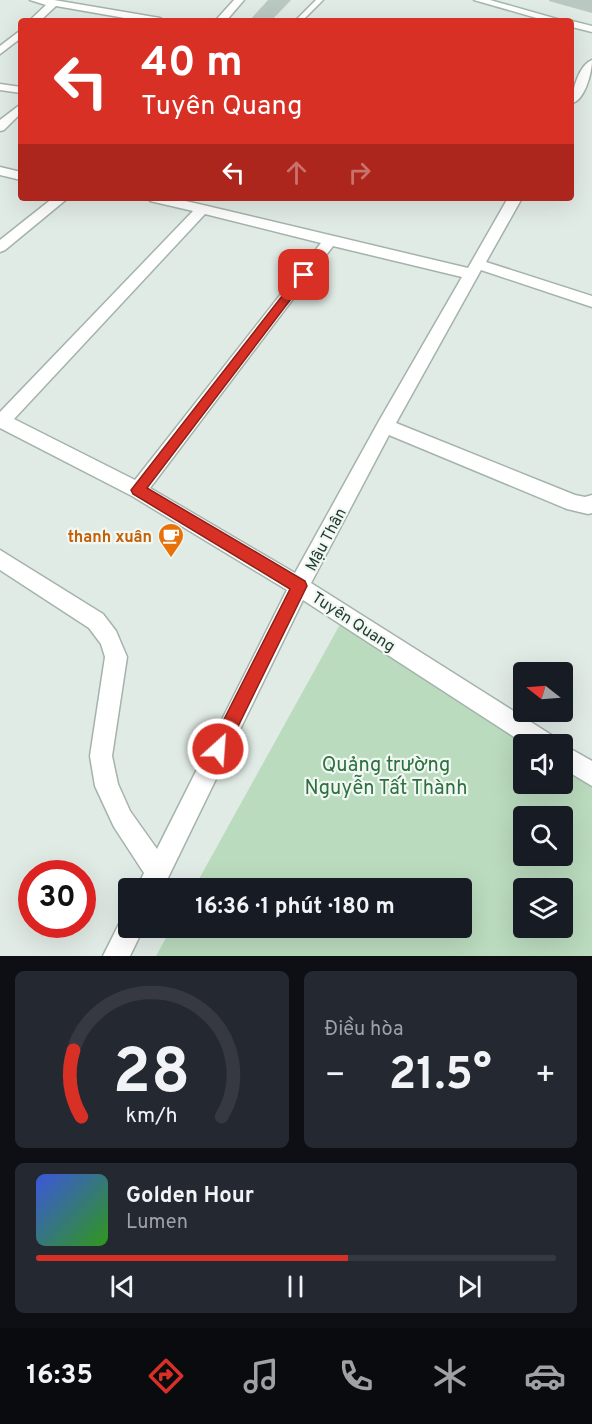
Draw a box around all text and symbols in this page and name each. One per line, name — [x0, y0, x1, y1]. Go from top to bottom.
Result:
text: 40 m — [141, 38, 243, 91]
icon: left — [42, 42, 120, 120]
text: Tuyên Quang — [141, 90, 302, 124]
icon: left — [217, 156, 250, 189]
icon: ahead — [280, 156, 313, 189]
icon: right — [343, 156, 376, 189]
pin — [278, 249, 329, 300]
icon: arrive — [287, 258, 320, 291]
street label: Mậu Thân — [302, 505, 352, 575]
cafe icon: thanh xuân — [156, 521, 186, 559]
place label: thanh xuân — [68, 528, 152, 548]
street label: Tuyên Quang — [307, 588, 398, 657]
north arrow — [513, 662, 573, 722]
map controls — [513, 662, 573, 938]
position arrow — [186, 717, 250, 781]
button: sound — [513, 734, 573, 794]
park label: Quảng trường Nguyễn Tất Thành — [305, 753, 467, 802]
button: search — [513, 806, 573, 866]
speed limit sign: 30 — [18, 860, 96, 938]
button: layers — [513, 878, 573, 938]
text: 16:36 · 1 phút · 180 m — [195, 894, 395, 921]
text: Điều hòa — [325, 1017, 404, 1043]
text: 28 — [113, 1036, 190, 1115]
text: 21.5° — [389, 1048, 492, 1105]
text: − — [325, 1056, 346, 1098]
text: + — [535, 1056, 556, 1098]
text: km/h — [126, 1103, 178, 1130]
text: Golden Hour — [126, 1183, 254, 1210]
text: Lumen — [126, 1210, 188, 1236]
icon: previous — [106, 1270, 139, 1303]
icon: pause — [279, 1270, 312, 1303]
icon: next — [453, 1270, 486, 1303]
icon: directions — [145, 1355, 187, 1397]
icon: music — [240, 1355, 282, 1397]
icon: phone — [335, 1355, 377, 1397]
icon: climate — [429, 1355, 471, 1397]
icon: car — [524, 1355, 566, 1397]
text: 16:35 — [26, 1359, 93, 1393]

